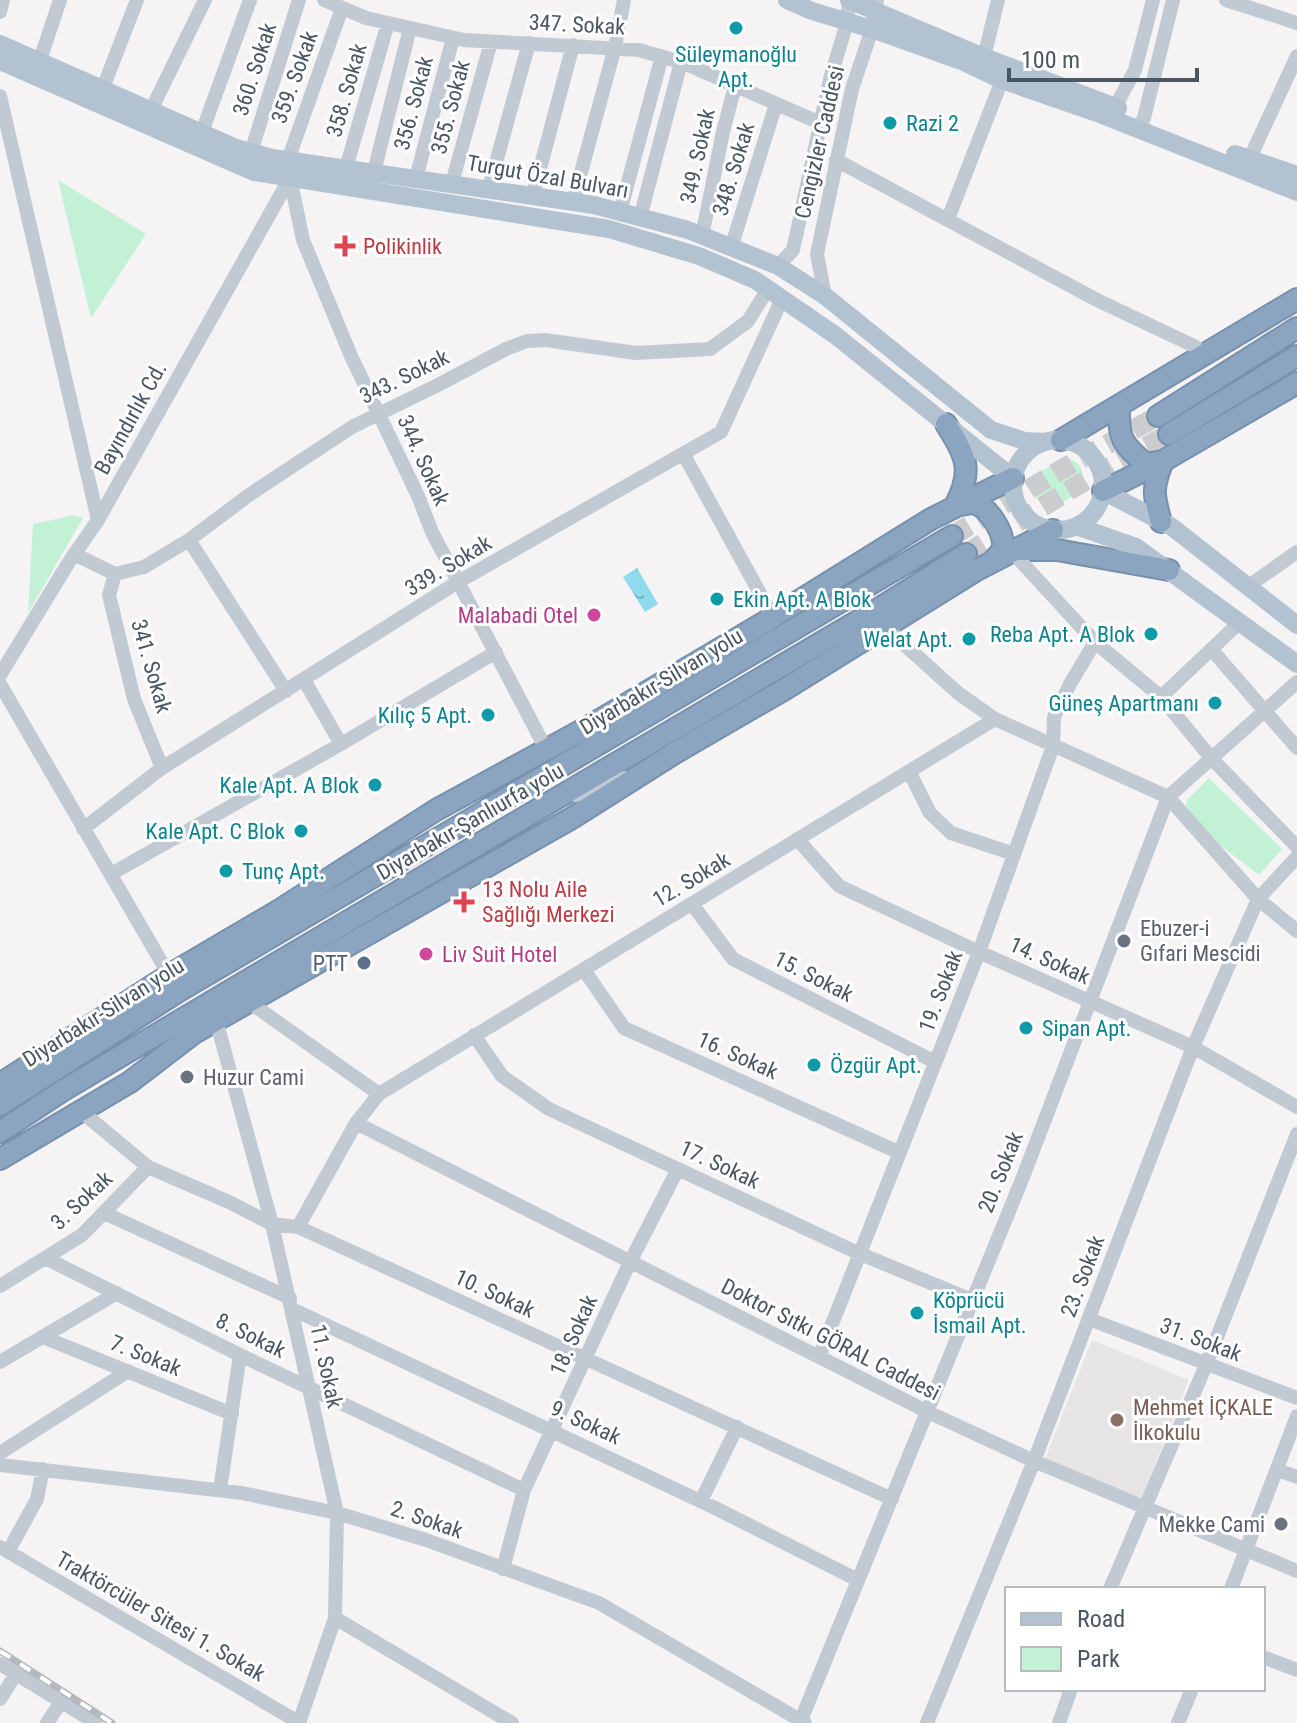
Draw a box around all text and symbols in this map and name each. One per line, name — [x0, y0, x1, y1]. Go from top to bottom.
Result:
street label: 347. Sokak — [528, 9, 626, 40]
street label: 360. Sokak — [228, 19, 281, 119]
marker: Süleymanoğlu Apt. — [727, 19, 745, 37]
street label: 359. Sokak — [266, 28, 323, 127]
scale bar — [1009, 32, 1197, 82]
street label: 358. Sokak — [321, 40, 372, 140]
place label: Süleymanoğlu Apt. — [675, 42, 797, 92]
text: 100 m — [1021, 46, 1080, 74]
street label: 356. Sokak — [389, 53, 438, 153]
street label: 355. Sokak — [426, 57, 475, 157]
street label: Cengizler Caddesi — [790, 63, 849, 221]
street label: 349. Sokak — [675, 106, 720, 206]
place label: Razi 2 — [906, 111, 959, 136]
marker: Razi 2 — [881, 114, 899, 132]
street label: 348. Sokak — [707, 119, 760, 219]
street label: Turgut Özal Bulvarı — [465, 150, 631, 203]
place label: Polikinlik — [363, 234, 442, 259]
marker: Polikinlik — [334, 235, 356, 257]
street label: 343. Sokak — [355, 344, 453, 409]
street label: Bayındırlık Cd. — [89, 358, 172, 479]
street label: 344. Sokak — [393, 411, 455, 509]
street label: 339. Sokak — [401, 530, 496, 601]
place label: Ekin Apt. A Blok — [733, 587, 871, 612]
marker: Ekin Apt. A Blok — [708, 590, 726, 608]
place label: Malabadi Otel — [458, 603, 578, 628]
marker: Malabadi Otel — [585, 606, 603, 624]
street label: 341. Sokak — [126, 616, 177, 716]
place label: Reba Apt. A Blok — [990, 622, 1135, 647]
street label: Diyarbakır-Silvan yolu — [575, 623, 747, 740]
marker: Reba Apt. A Blok — [1142, 625, 1160, 643]
place label: Welat Apt. — [863, 627, 953, 652]
marker: Welat Apt. — [960, 630, 978, 648]
place label: Güneş Apartmanı — [1049, 691, 1199, 716]
marker: Güneş Apartmanı — [1206, 694, 1224, 712]
place label: Kılıç 5 Apt. — [378, 703, 472, 728]
marker: Kılıç 5 Apt. — [479, 706, 497, 724]
street label: Diyarbakır-Şanlıurfa yolu — [373, 758, 568, 885]
place label: Kale Apt. A Blok — [219, 773, 359, 798]
marker: Kale Apt. A Blok — [366, 776, 384, 794]
place label: Kale Apt. C Blok — [146, 819, 285, 844]
marker: Kale Apt. C Blok — [292, 822, 310, 840]
street label: 12. Sokak — [648, 847, 734, 912]
place label: Tunç Apt. — [242, 859, 325, 884]
marker: Tunç Apt. — [217, 862, 235, 880]
place label: 13 Nolu Aile Sağlığı Merkezi — [482, 877, 614, 927]
marker: 13 Nolu Aile Sağlığı Merkezi — [453, 891, 475, 913]
place label: Ebuzer-i Gıfari Mescidi — [1140, 916, 1261, 966]
street label: 14. Sokak — [1006, 932, 1094, 989]
marker: Ebuzer-i Gıfari Mescidi — [1115, 932, 1133, 950]
place label: Liv Suit Hotel — [442, 942, 557, 967]
marker: Liv Suit Hotel — [417, 945, 435, 963]
street label: 15. Sokak — [770, 946, 858, 1007]
street label: 19. Sokak — [913, 947, 967, 1036]
place label: PTT — [313, 951, 348, 976]
street label: Diyarbakır-Silvan yolu — [18, 953, 188, 1072]
marker: PTT — [355, 954, 373, 972]
place label: Sipan Apt. — [1042, 1016, 1131, 1041]
marker: Sipan Apt. — [1017, 1019, 1035, 1037]
street label: 16. Sokak — [694, 1027, 782, 1084]
place label: Özgür Apt. — [830, 1053, 922, 1078]
marker: Özgür Apt. — [805, 1056, 823, 1074]
place label: Huzur Cami — [203, 1065, 304, 1090]
marker: Huzur Cami — [178, 1068, 196, 1086]
street label: 20. Sokak — [973, 1128, 1028, 1216]
street label: 17. Sokak — [676, 1135, 764, 1194]
street label: 3. Sokak — [46, 1166, 117, 1235]
street label: 23. Sokak — [1055, 1232, 1109, 1321]
street label: 10. Sokak — [451, 1264, 539, 1323]
street label: Doktor Sıtkı GÖRAL Caddesi — [717, 1273, 944, 1406]
place label: Köprücü İsmail Apt. — [933, 1288, 1027, 1338]
street label: 18. Sokak — [545, 1291, 602, 1379]
marker: Köprücü İsmail Apt. — [908, 1304, 926, 1322]
street label: 8. Sokak — [212, 1308, 290, 1363]
street label: 31. Sokak — [1156, 1312, 1245, 1366]
street label: 11. Sokak — [305, 1322, 348, 1411]
street label: 7. Sokak — [107, 1330, 185, 1381]
street label: 9. Sokak — [547, 1395, 625, 1450]
place label: Mehmet İÇKALE İlkokulu — [1133, 1395, 1273, 1445]
marker: Mehmet İÇKALE İlkokulu — [1108, 1411, 1126, 1429]
street label: 2. Sokak — [388, 1496, 466, 1543]
place label: Mekke Cami — [1158, 1512, 1265, 1537]
marker: Mekke Cami — [1272, 1515, 1290, 1533]
street label: Traktörcüler Sitesi 1. Sokak — [52, 1546, 270, 1687]
legend — [1005, 1587, 1265, 1691]
text: Road — [1077, 1605, 1125, 1633]
text: Park — [1077, 1645, 1120, 1673]

